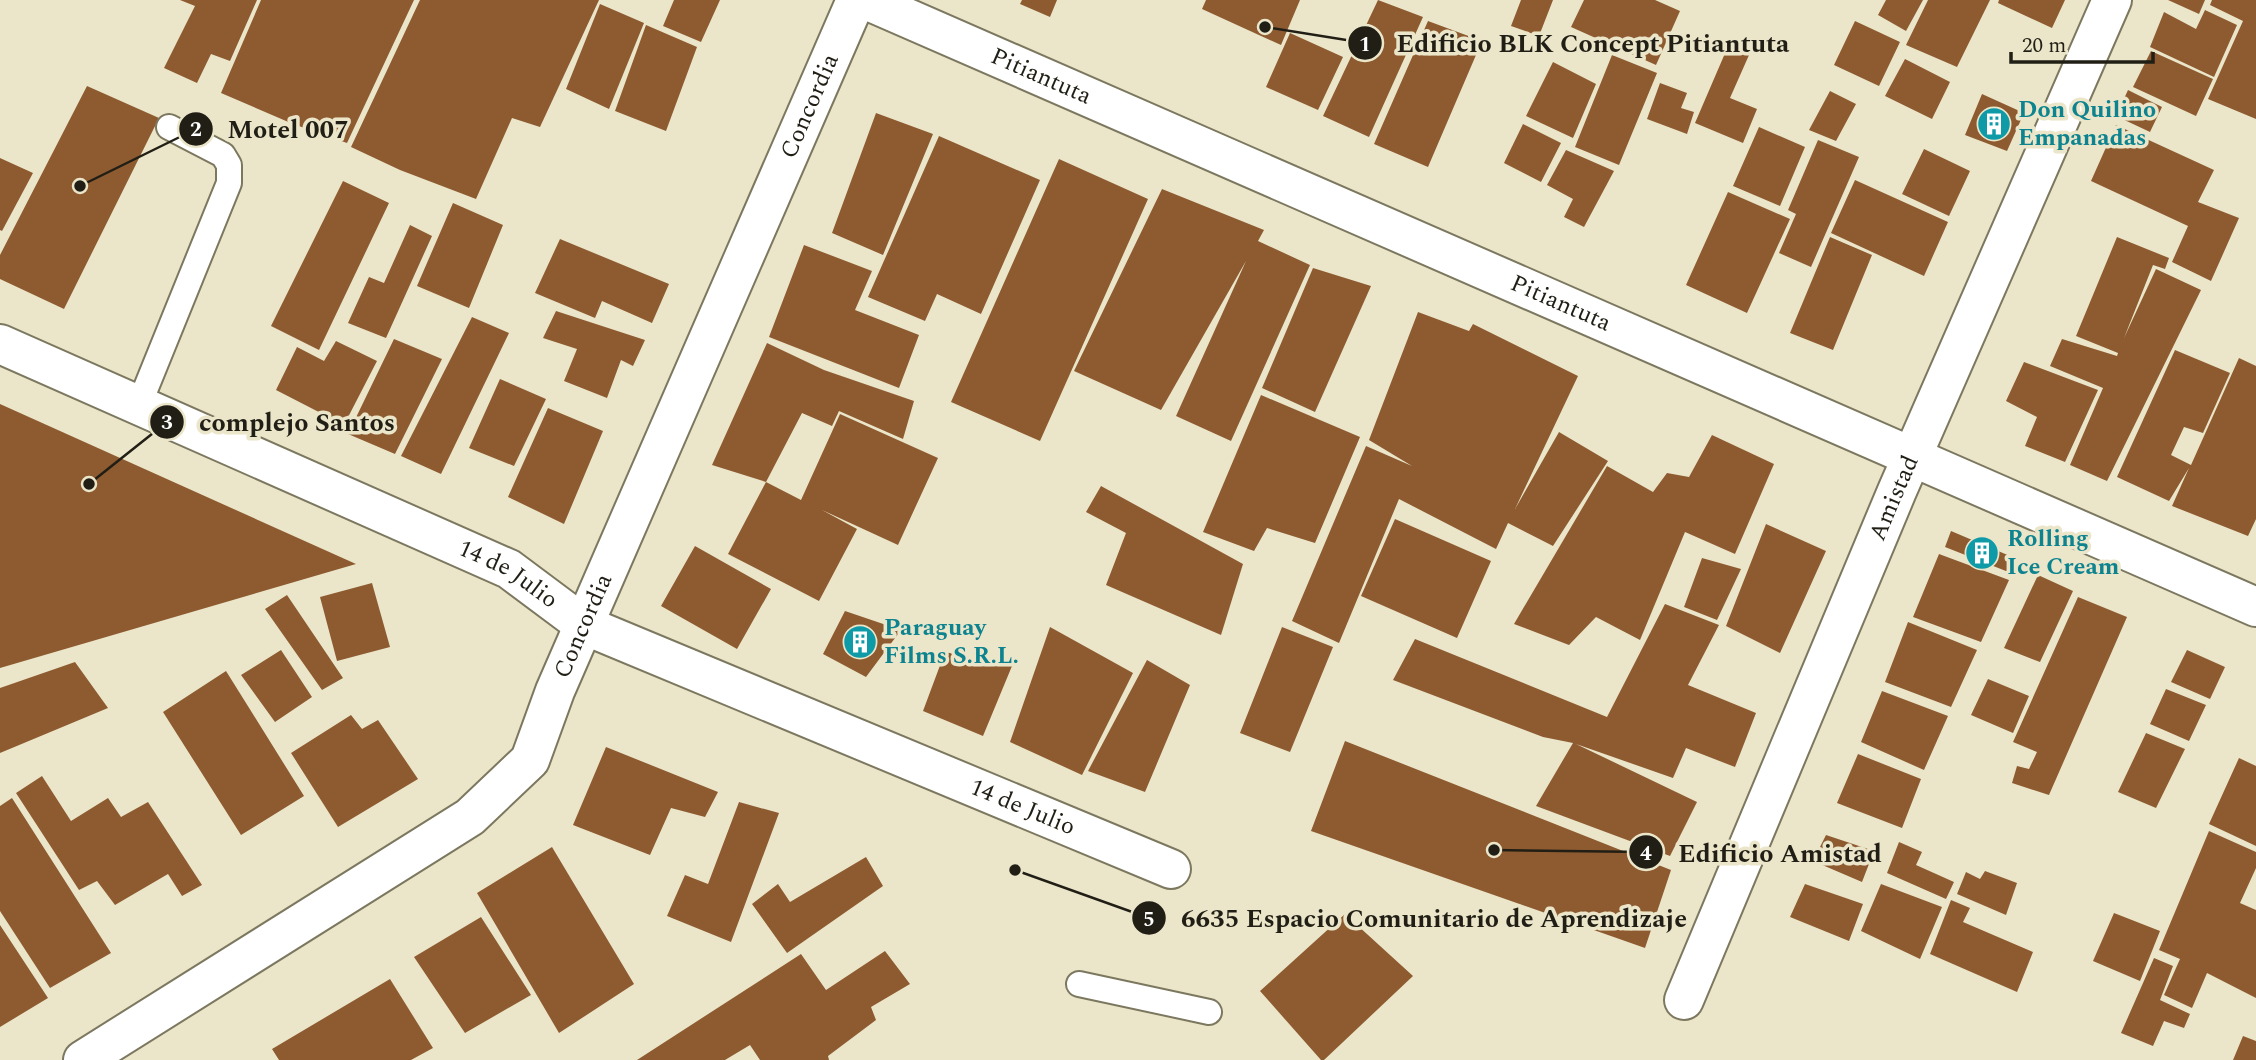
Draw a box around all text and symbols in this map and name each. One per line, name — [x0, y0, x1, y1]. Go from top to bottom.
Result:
callout: Edificio BLK Concept Pitiantuta — [1348, 20, 1804, 67]
scale bar — [2011, 21, 2153, 65]
text: Edificio BLK Concept Pitiantuta — [1397, 24, 1790, 64]
text: 1 — [1359, 29, 1371, 61]
text: 20 m — [2022, 30, 2066, 62]
street label: Pitiantuta — [985, 39, 1097, 114]
street label: Concordia — [771, 48, 849, 164]
place label: Don Quilino Empanadas — [2018, 92, 2156, 156]
building icon: Don Quilino Empanadas — [1975, 105, 2013, 143]
callout: Motel 007 — [178, 106, 363, 153]
text: Motel 007 — [227, 110, 349, 150]
text: 2 — [190, 114, 202, 146]
street label: Pitiantuta — [1505, 265, 1617, 341]
callout: complejo Santos — [150, 398, 409, 445]
text: complejo Santos — [199, 403, 395, 443]
text: 3 — [161, 407, 173, 439]
street label: Amistad — [1860, 450, 1928, 547]
place label: Rolling Ice Cream — [2007, 521, 2120, 585]
street label: 14 de Julio — [452, 531, 566, 618]
building icon: Rolling Ice Cream — [1963, 534, 2001, 572]
street label: Concordia — [545, 568, 622, 684]
place label: Paraguay Films S.R.L. — [884, 610, 1019, 674]
building icon: Paraguay Films S.R.L. — [841, 623, 879, 661]
street label: 14 de Julio — [964, 769, 1081, 845]
callout: Edificio Amistad — [1629, 829, 1895, 876]
text: Edificio Amistad — [1678, 834, 1882, 874]
text: 4 — [1640, 838, 1652, 870]
callout: 6635 Espacio Comunitario de Aprendizaje — [1132, 895, 1701, 942]
text: 6635 Espacio Comunitario de Aprendizaje — [1181, 899, 1687, 939]
text: 5 — [1143, 904, 1155, 936]

